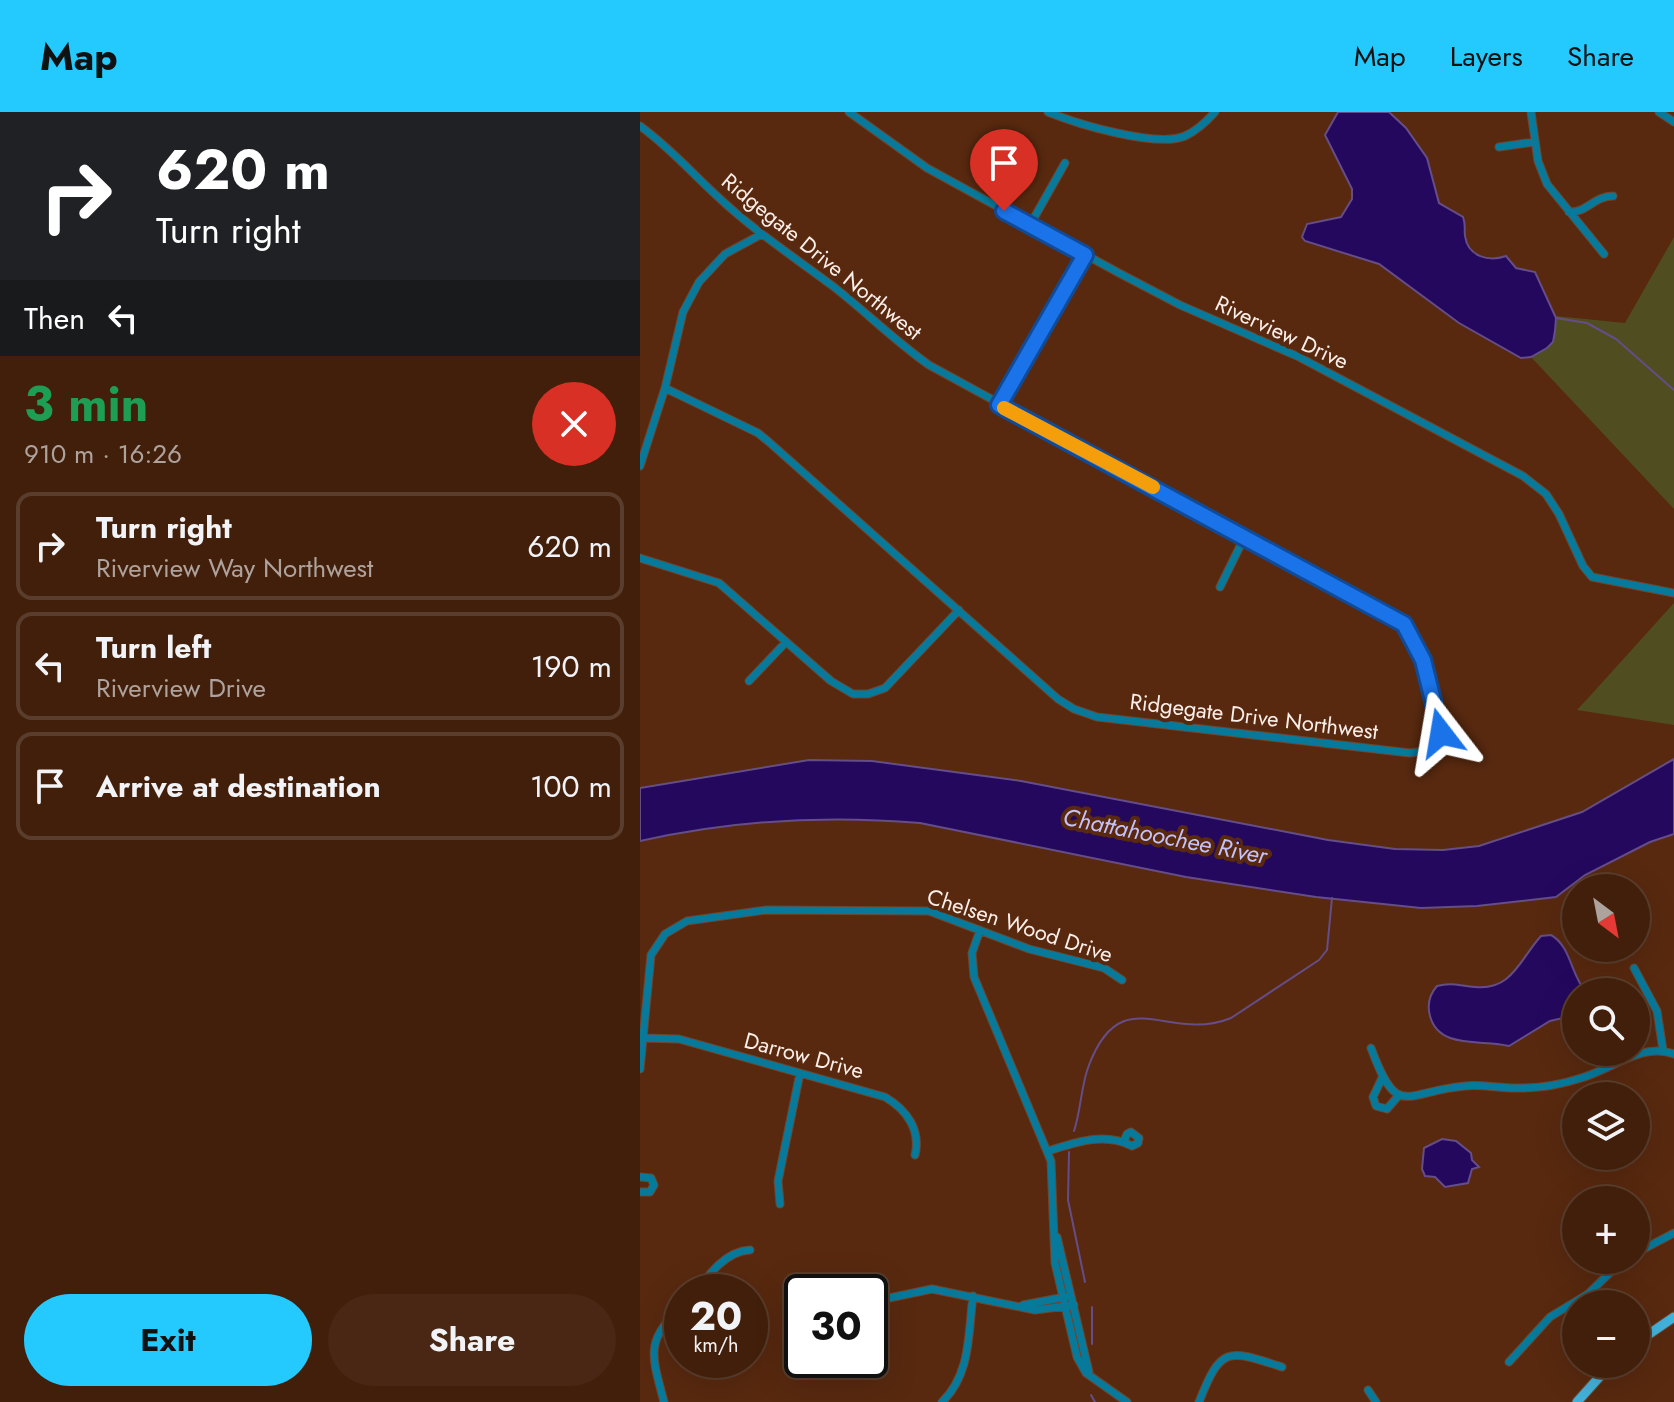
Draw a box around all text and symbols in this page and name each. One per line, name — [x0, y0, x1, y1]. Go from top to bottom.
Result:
text: Map — [40, 29, 118, 84]
text: Map — [1354, 36, 1406, 77]
text: Layers — [1450, 36, 1523, 77]
text: Share — [1567, 36, 1634, 77]
text: 620 m — [156, 129, 330, 210]
pin — [970, 129, 1038, 211]
icon: arrive — [982, 141, 1026, 185]
icon: right — [24, 144, 128, 248]
street label: Ridgegate Drive Northwest — [715, 165, 930, 347]
text: Turn right — [156, 204, 301, 256]
street label: Riverview Drive — [1210, 287, 1354, 377]
icon: left — [101, 296, 145, 340]
text: Then — [24, 297, 85, 340]
text: 3 min — [24, 370, 148, 439]
button: close — [532, 382, 616, 466]
text: 910 m · 16:26 — [24, 435, 182, 473]
text: Turn right — [96, 506, 232, 549]
icon: right — [28, 524, 72, 568]
text: 620 m — [527, 525, 612, 568]
text: Riverview Way Northwest — [96, 549, 373, 587]
text: Turn left — [96, 626, 211, 669]
icon: left — [28, 644, 72, 688]
text: 190 m — [531, 645, 612, 688]
text: Riverview Drive — [96, 669, 266, 707]
street label: Ridgegate Drive Northwest — [1128, 685, 1381, 747]
position arrow — [1399, 691, 1483, 775]
icon: arrive — [28, 764, 72, 808]
text: Arrive at destination — [96, 765, 381, 808]
text: 100 m — [530, 765, 612, 808]
water label: Chattahoochee River — [1060, 799, 1272, 873]
north arrow — [1562, 874, 1650, 962]
map controls — [1562, 874, 1650, 1378]
street label: Chelsen Wood Drive — [923, 880, 1117, 970]
button: search — [1562, 978, 1650, 1066]
street label: Darrow Drive — [741, 1024, 867, 1086]
button: layers — [1562, 1082, 1650, 1170]
button: + — [1562, 1186, 1650, 1274]
speed limit sign: 30 — [784, 1274, 888, 1378]
text: 20 — [690, 1287, 742, 1345]
button: − — [1562, 1290, 1650, 1378]
button: Exit — [24, 1294, 312, 1386]
button: Share — [328, 1294, 616, 1386]
text: km/h — [693, 1331, 739, 1360]

